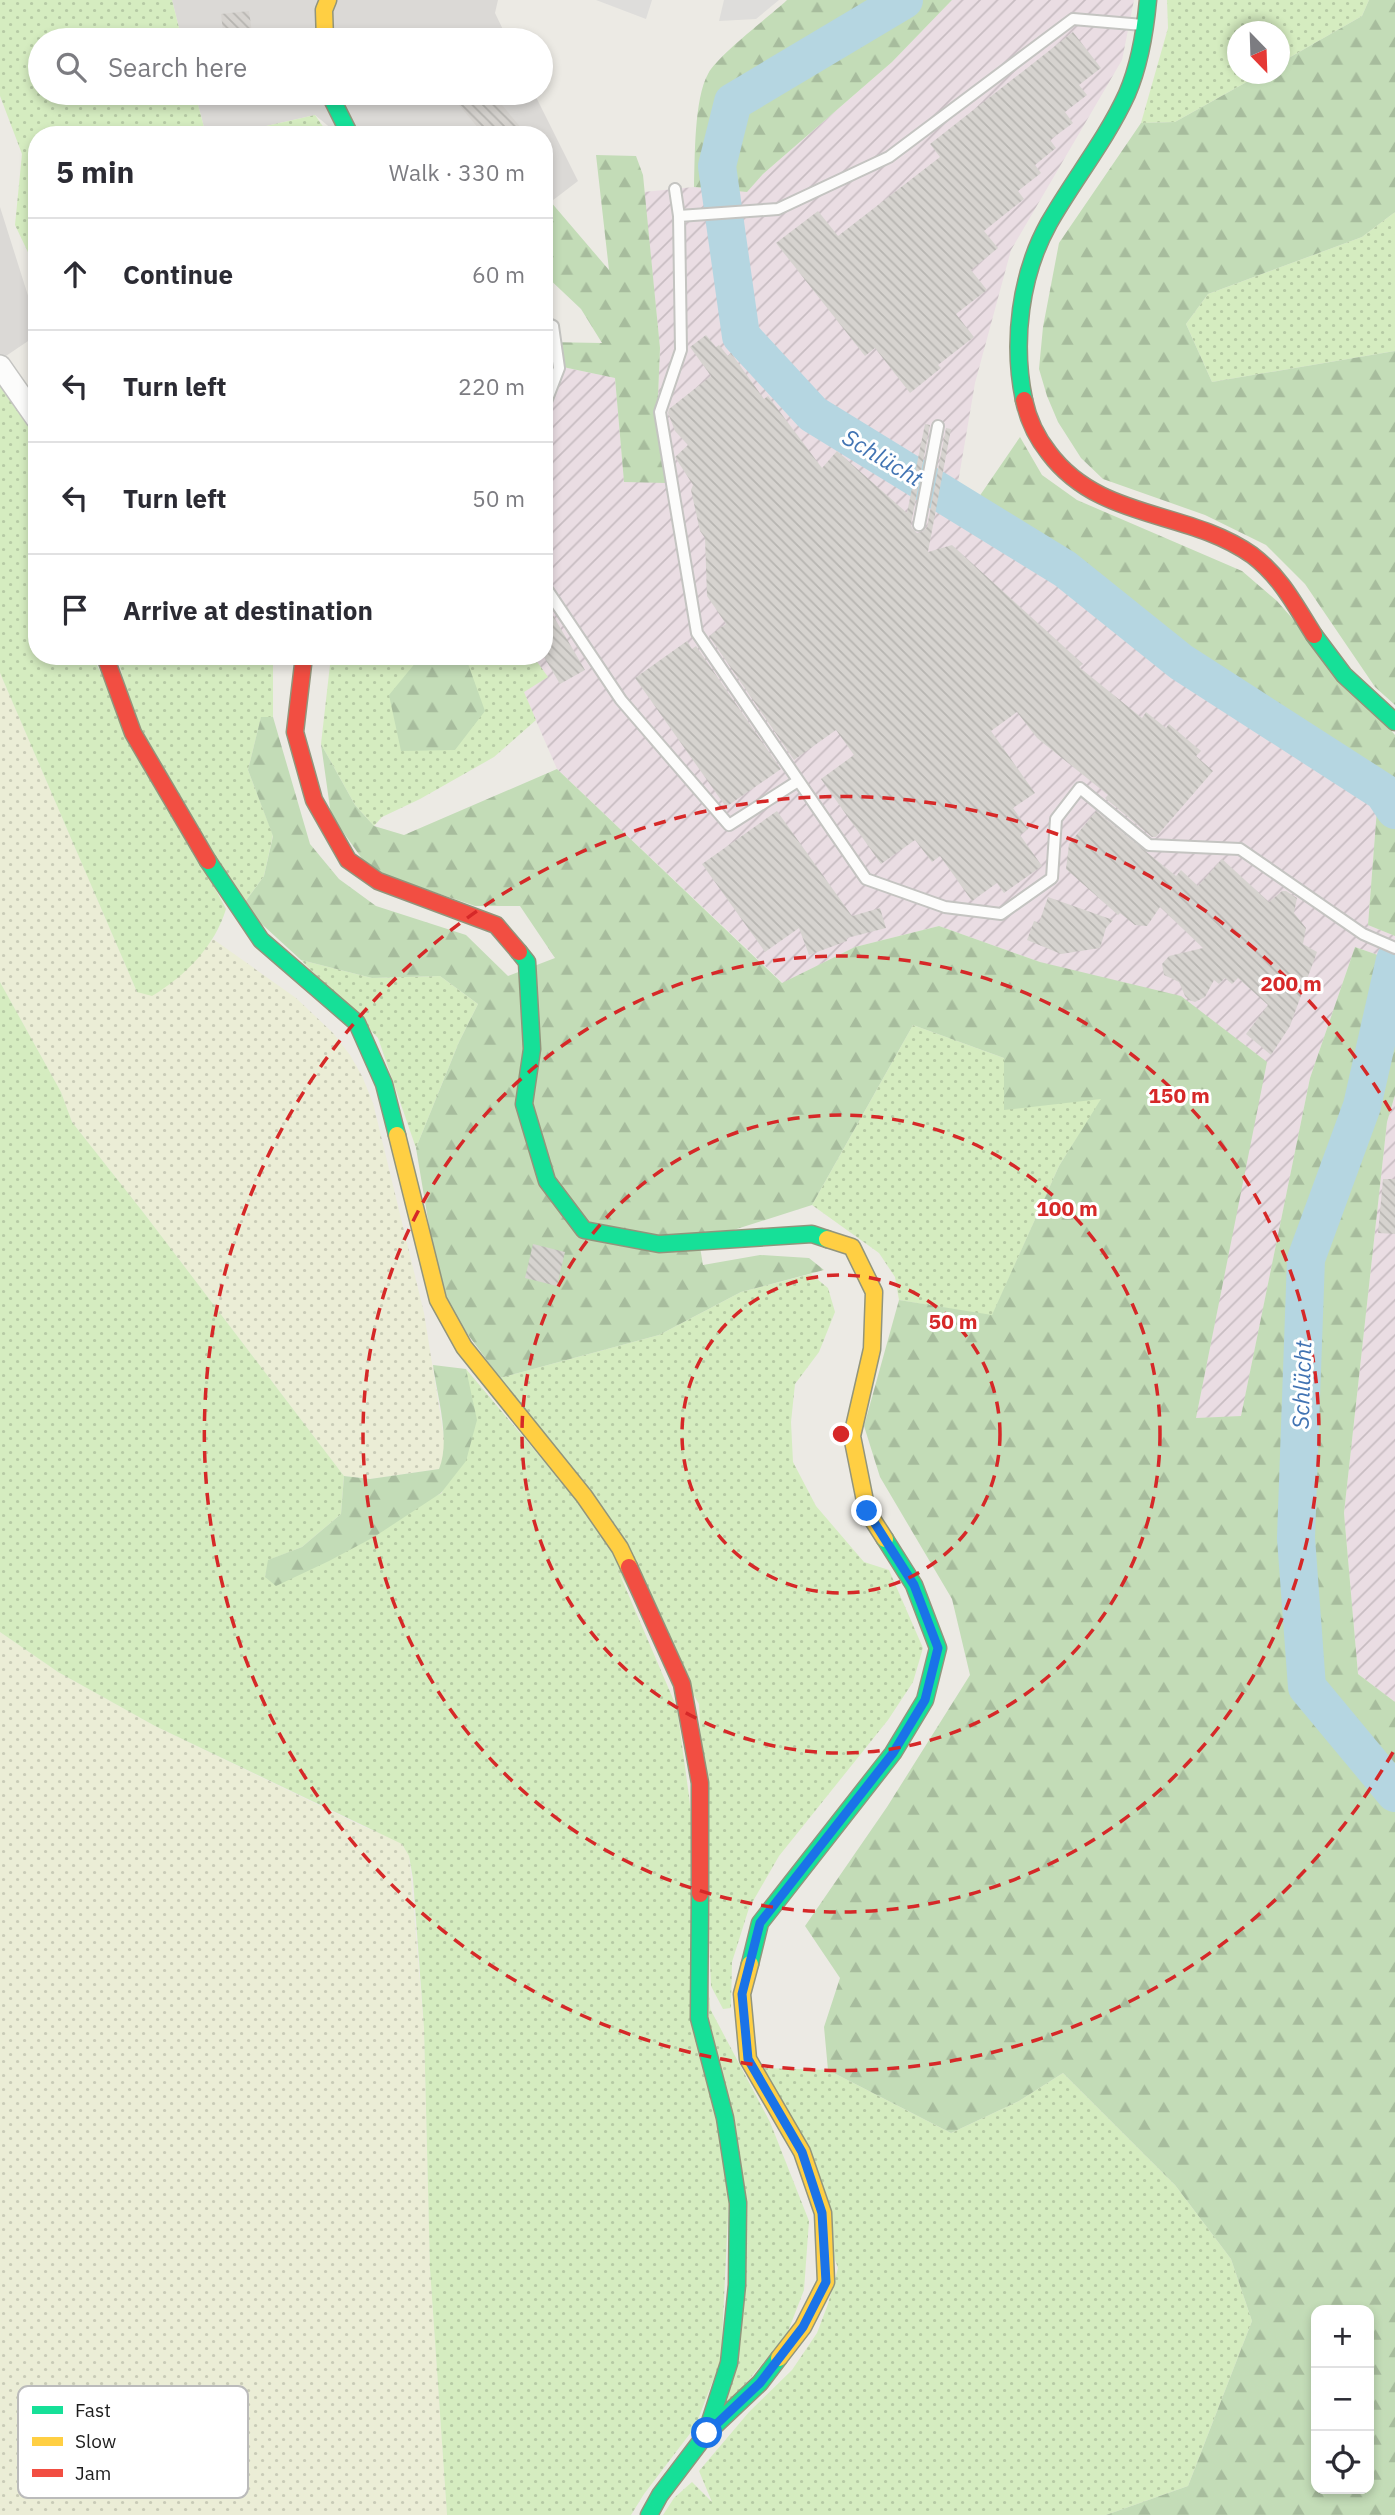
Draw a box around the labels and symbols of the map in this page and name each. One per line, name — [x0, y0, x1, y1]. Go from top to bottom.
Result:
north arrow — [1227, 21, 1290, 84]
water label: Schlücht — [838, 421, 929, 493]
text: 200 m — [1260, 969, 1322, 997]
text: 150 m — [1148, 1081, 1210, 1109]
text: 100 m — [1036, 1194, 1098, 1222]
text: 50 m — [929, 1307, 977, 1335]
water label: Schlücht — [1284, 1340, 1318, 1430]
centre of rings — [829, 1422, 853, 1446]
route end — [851, 1495, 882, 1526]
legend — [18, 2386, 248, 2498]
text: Fast — [75, 2398, 111, 2422]
route start — [691, 2417, 722, 2448]
text: Slow — [75, 2429, 116, 2453]
text: Jam — [75, 2461, 111, 2485]

